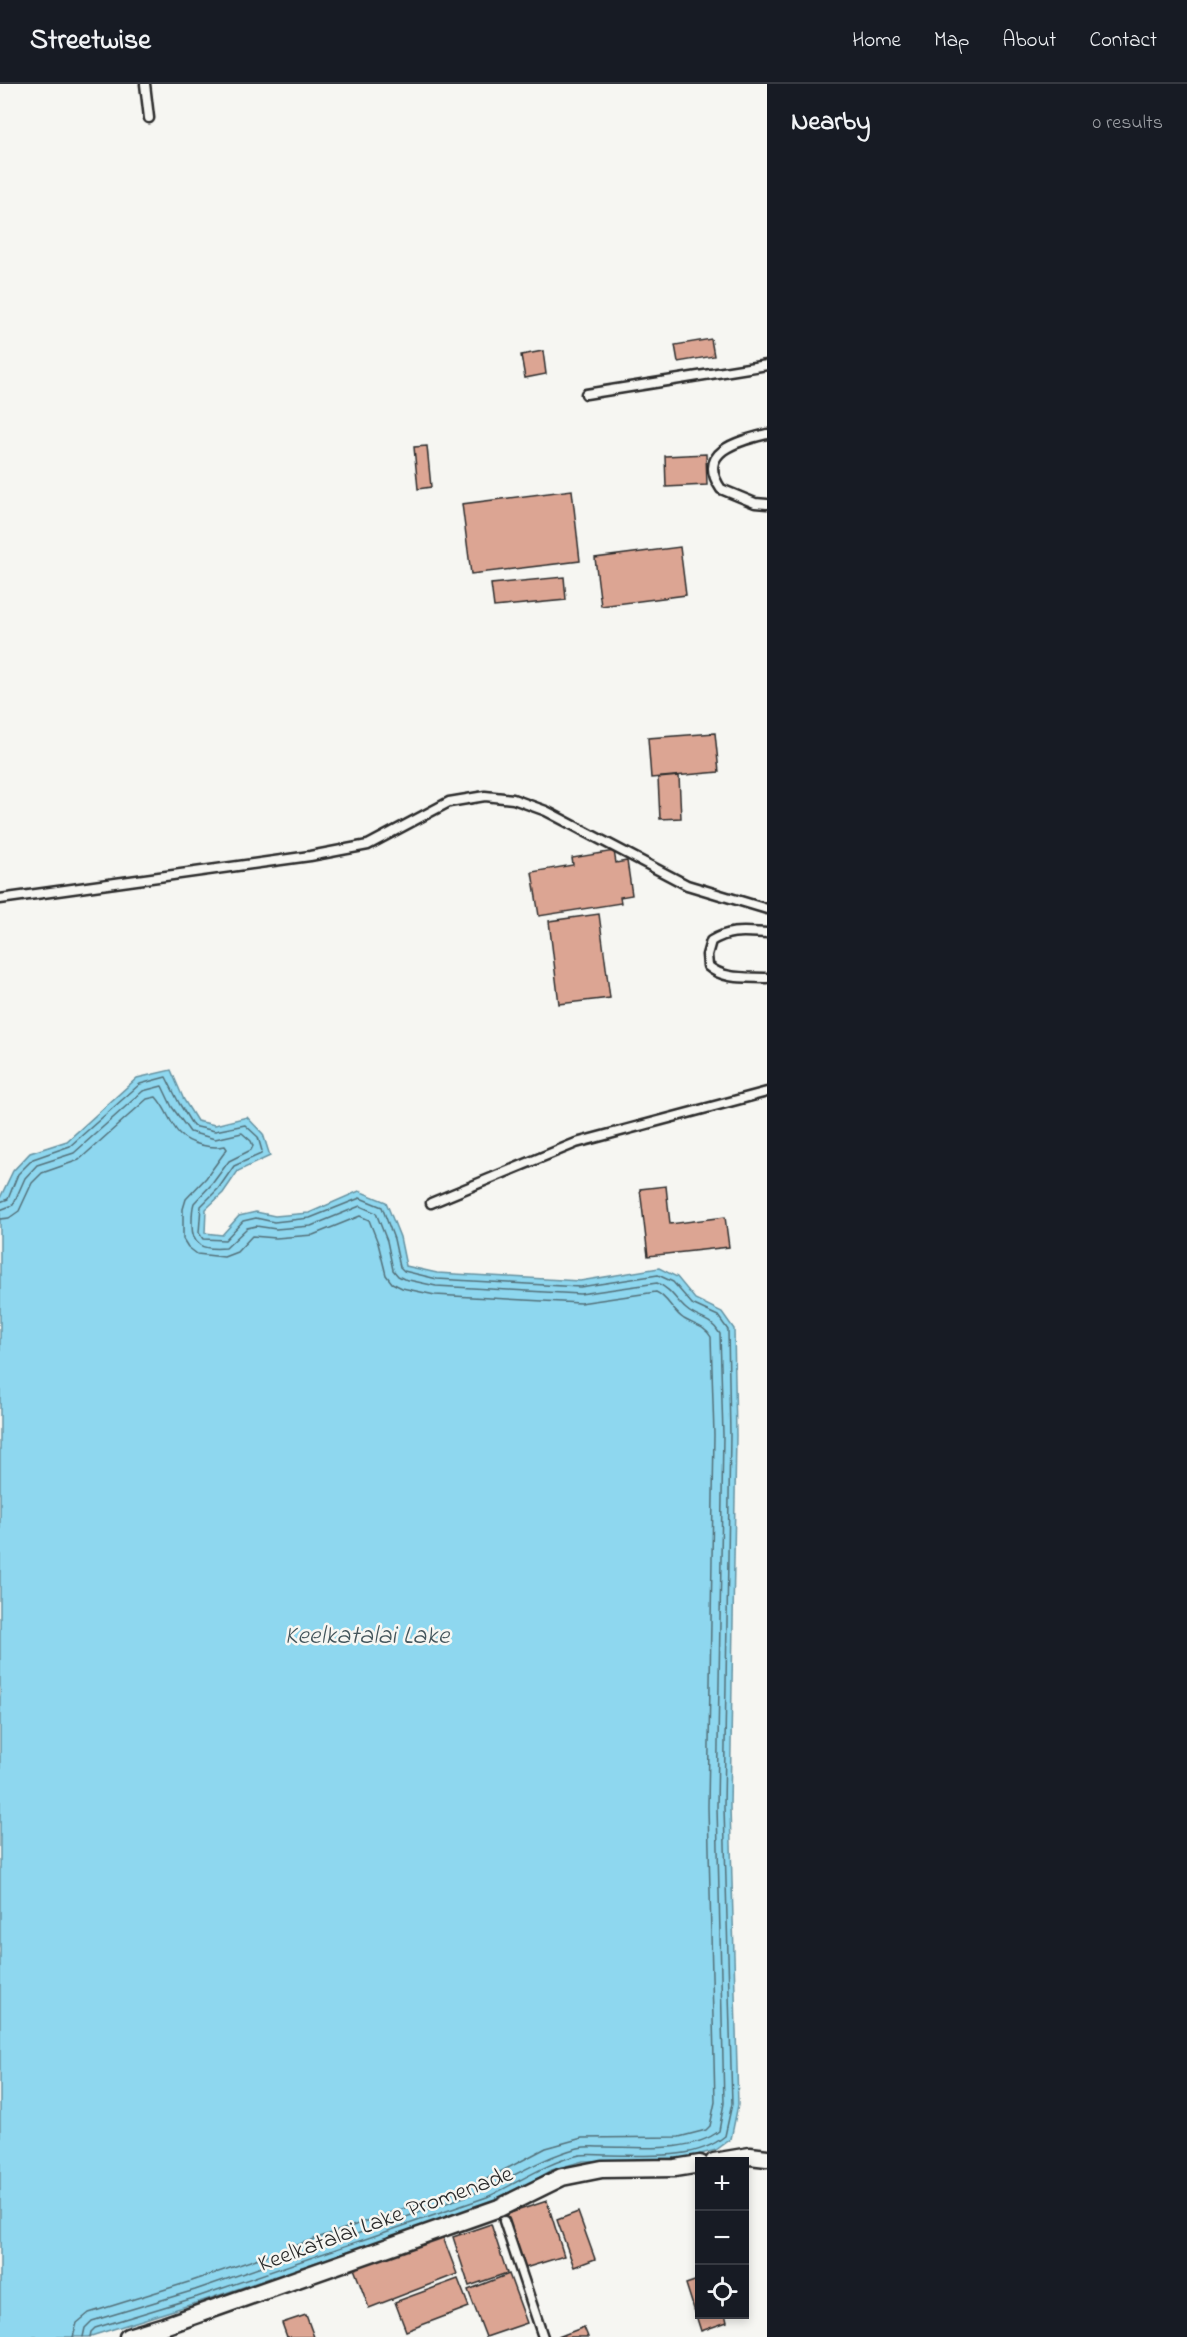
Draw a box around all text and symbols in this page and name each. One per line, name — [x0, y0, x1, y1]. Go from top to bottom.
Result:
text: Streetwise — [30, 21, 151, 62]
text: Home — [852, 26, 901, 56]
text: Map — [934, 26, 969, 56]
text: About — [1002, 26, 1056, 56]
text: Contact — [1089, 26, 1157, 56]
text: Nearby — [791, 104, 870, 142]
text: 0 results — [1092, 109, 1163, 138]
water label: Keelkatalai Lake — [285, 1618, 451, 1656]
street label: Keelkatalai Lake Promenade — [254, 2157, 519, 2282]
map controls — [695, 2157, 749, 2319]
button: + — [695, 2157, 749, 2211]
button: − — [695, 2211, 749, 2265]
button: locate — [695, 2265, 749, 2319]

